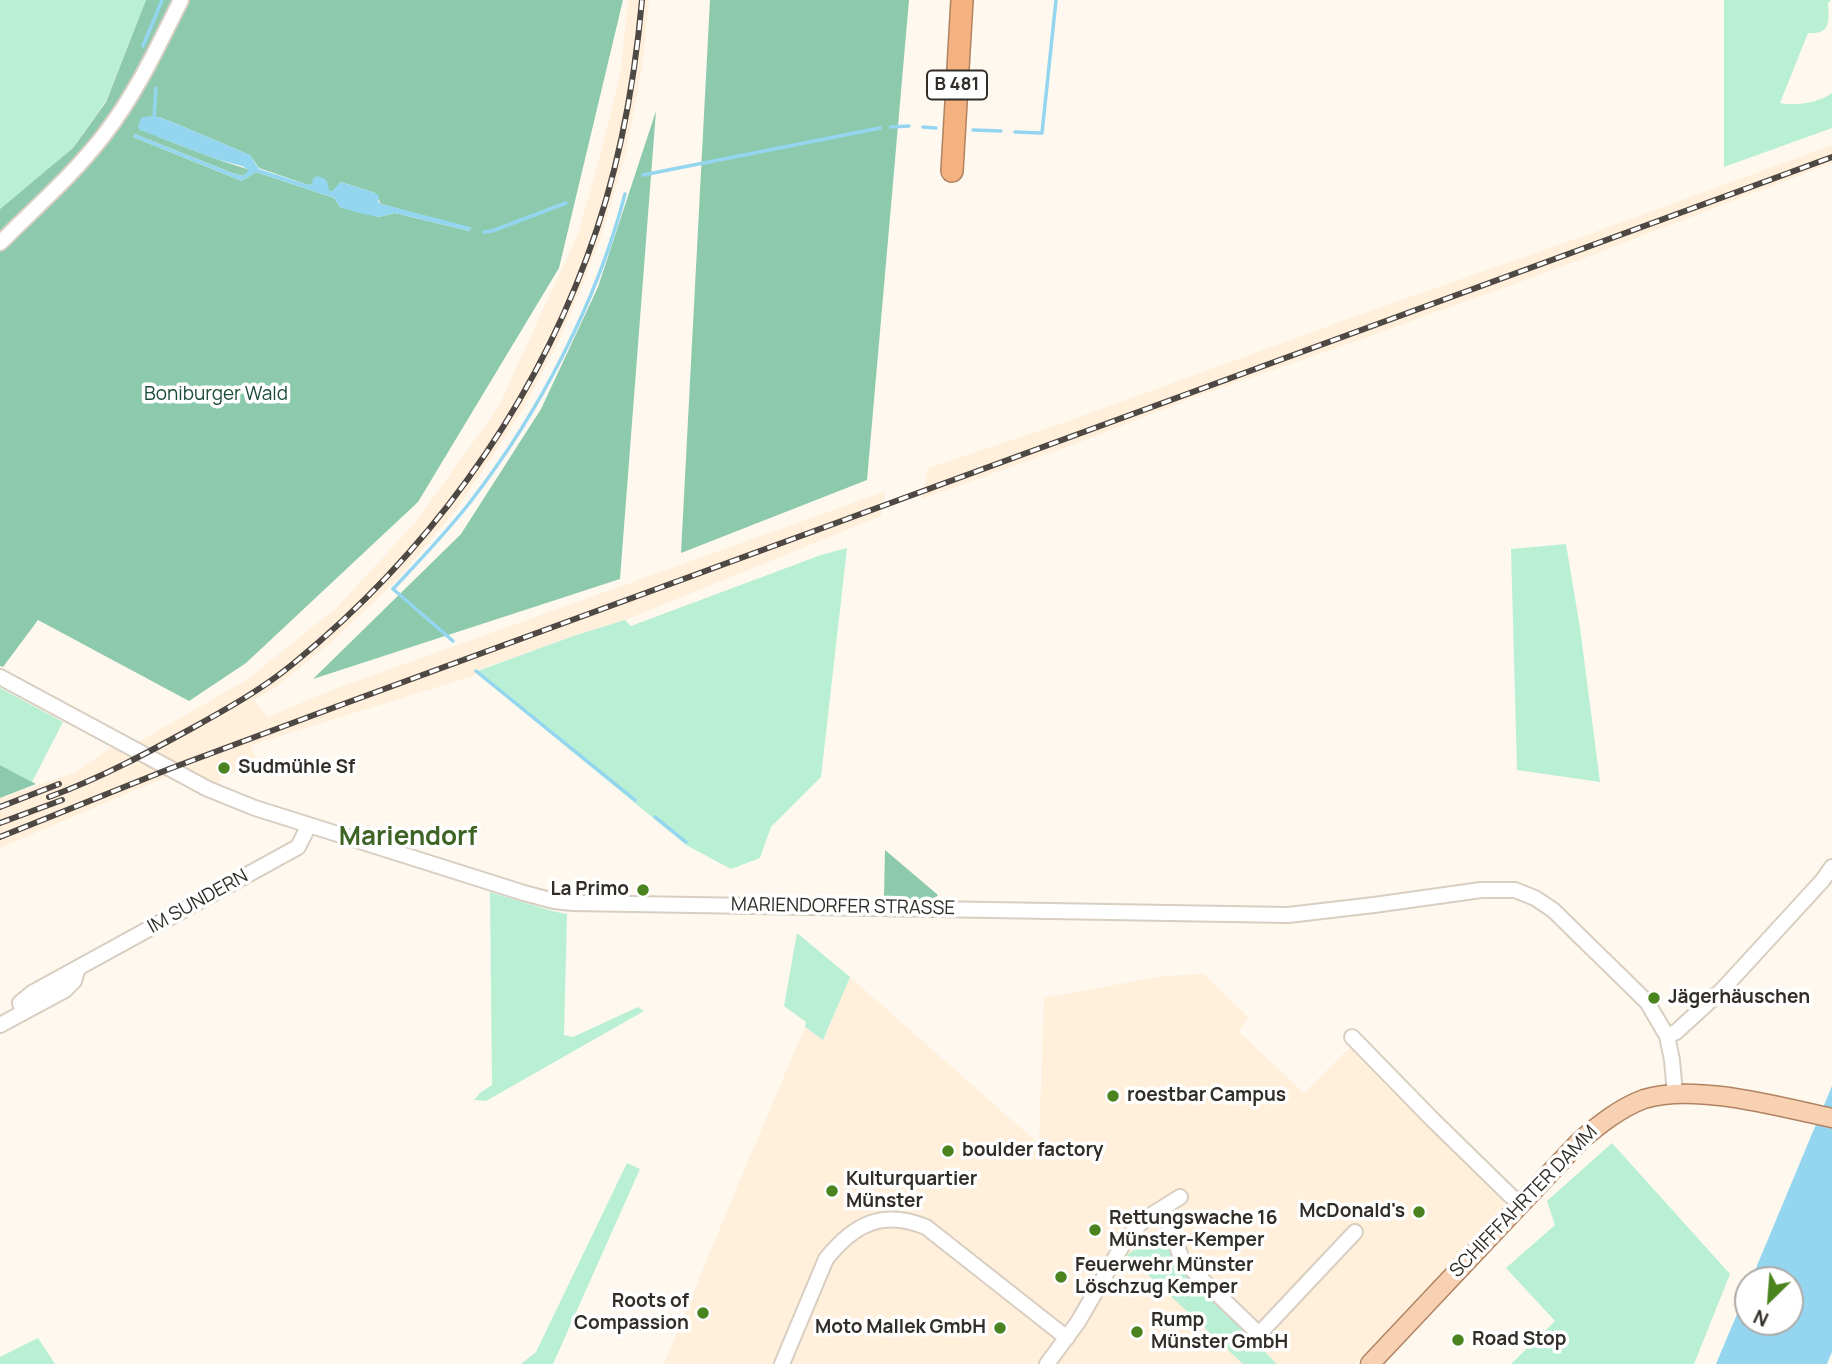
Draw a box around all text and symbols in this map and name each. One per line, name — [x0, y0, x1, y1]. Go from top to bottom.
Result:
road number: B 481 — [927, 70, 987, 100]
park label: Boniburger Wald — [144, 384, 288, 406]
place label: Sudmühle Sf — [238, 757, 355, 779]
marker: Sudmühle Sf — [216, 760, 232, 776]
district label: Mariendorf — [339, 822, 477, 854]
street label: IM SUNDERN — [144, 865, 252, 939]
place label: La Primo — [550, 879, 629, 901]
marker: La Primo — [635, 882, 651, 898]
street label: MARIENDORFER STRASSE — [731, 894, 955, 920]
place label: Jägerhäuschen — [1668, 987, 1810, 1009]
marker: Jägerhäuschen — [1646, 990, 1662, 1006]
place label: roestbar Campus — [1127, 1085, 1286, 1107]
marker: roestbar Campus — [1105, 1088, 1121, 1104]
street label: SCHIFFFAHRTER DAMM — [1445, 1121, 1603, 1283]
place label: boulder factory — [962, 1140, 1103, 1162]
marker: boulder factory — [940, 1143, 956, 1159]
place label: Kulturquartier Münster — [846, 1169, 977, 1213]
marker: Kulturquartier Münster — [824, 1183, 840, 1199]
place label: McDonald's — [1299, 1201, 1405, 1223]
marker: McDonald's — [1411, 1204, 1427, 1220]
place label: Rettungswache 16 Münster-Kemper — [1109, 1208, 1277, 1252]
marker: Rettungswache 16 Münster-Kemper — [1087, 1222, 1103, 1238]
place label: Feuerwehr Münster Löschzug Kemper — [1075, 1255, 1254, 1299]
north arrow — [1734, 1266, 1804, 1336]
marker: Feuerwehr Münster Löschzug Kemper — [1053, 1269, 1069, 1285]
place label: Roots of Compassion — [574, 1291, 689, 1335]
text: N — [1749, 1304, 1773, 1333]
marker: Roots of Compassion — [695, 1305, 711, 1321]
place label: Rump Münster GmbH — [1151, 1310, 1288, 1354]
place label: Moto Mallek GmbH — [815, 1317, 986, 1339]
marker: Moto Mallek GmbH — [992, 1320, 1008, 1336]
marker: Rump Münster GmbH — [1129, 1324, 1145, 1340]
place label: Road Stop — [1472, 1329, 1566, 1351]
marker: Road Stop — [1450, 1332, 1466, 1348]

